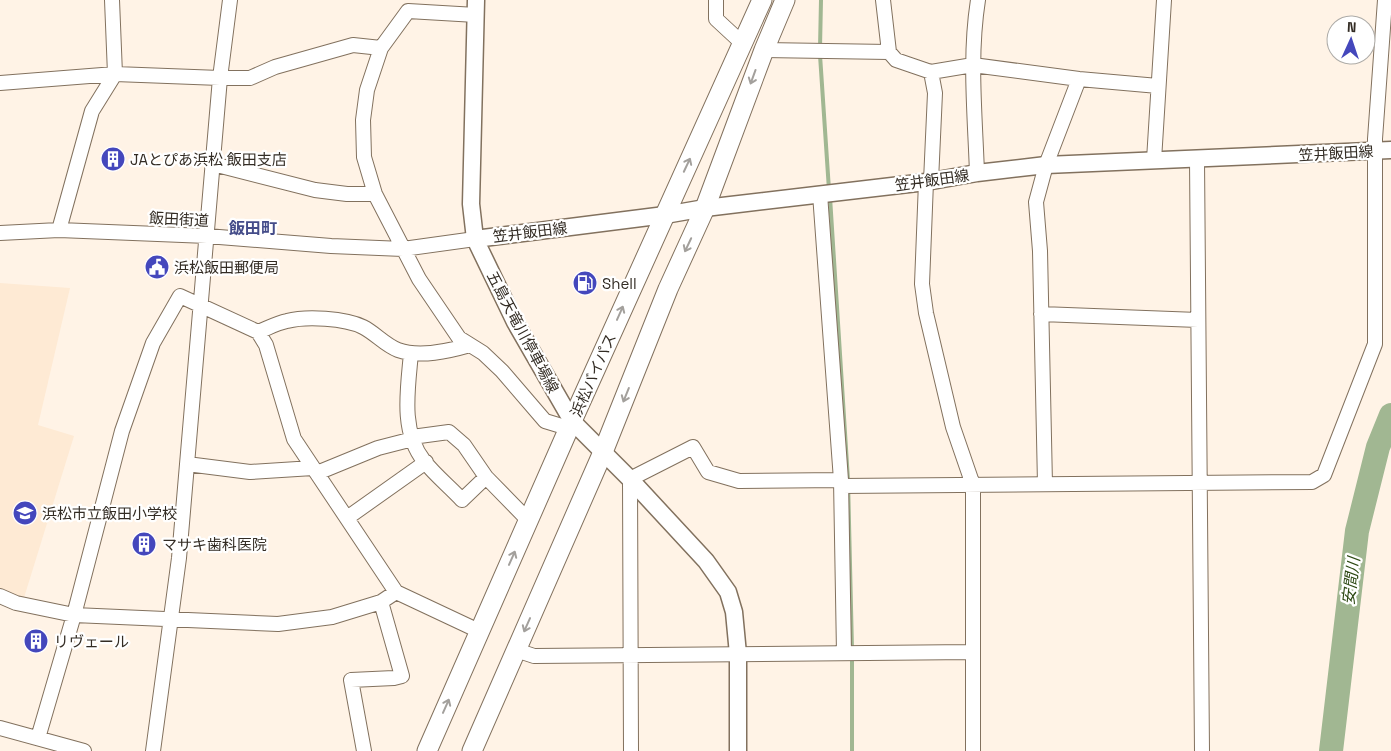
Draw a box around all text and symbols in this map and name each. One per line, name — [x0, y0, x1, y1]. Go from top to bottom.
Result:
north arrow — [1326, 15, 1376, 65]
text: N — [1347, 18, 1357, 36]
one-way arrow — [748, 69, 757, 85]
street label: 笠井飯田線 — [1298, 142, 1374, 164]
building icon: JAとぴあ浜松 飯田支店 — [100, 146, 126, 172]
place label: JAとぴあ浜松 飯田支店 — [130, 150, 287, 169]
one-way arrow — [683, 158, 693, 173]
street label: 笠井飯田線 — [894, 165, 970, 195]
street label: 飯田街道 — [149, 208, 209, 230]
district label: 飯田町 — [228, 218, 277, 239]
street label: 笠井飯田線 — [492, 218, 568, 246]
one-way arrow — [683, 237, 693, 252]
public building icon: 浜松飯田郵便局 — [144, 254, 170, 280]
place label: 浜松飯田郵便局 — [174, 258, 279, 277]
street label: 五島天竜川停車場線 — [483, 268, 563, 396]
fuel station icon: Shell — [572, 270, 598, 296]
place label: Shell — [602, 274, 637, 293]
one-way arrow — [616, 306, 626, 321]
street label: 浜松バイパス — [566, 330, 620, 420]
one-way arrow — [620, 387, 630, 402]
school or university icon: 浜松市立飯田小学校 — [12, 500, 38, 526]
place label: 浜松市立飯田小学校 — [42, 504, 177, 523]
building icon: マサキ歯科医院 — [131, 531, 157, 557]
place label: マサキ歯科医院 — [162, 535, 267, 554]
one-way arrow — [507, 551, 517, 566]
water label: 安間川 — [1338, 554, 1365, 606]
one-way arrow — [521, 617, 531, 632]
building icon: リヴェール — [23, 628, 49, 654]
place label: リヴェール — [54, 632, 129, 651]
one-way arrow — [442, 699, 452, 714]

